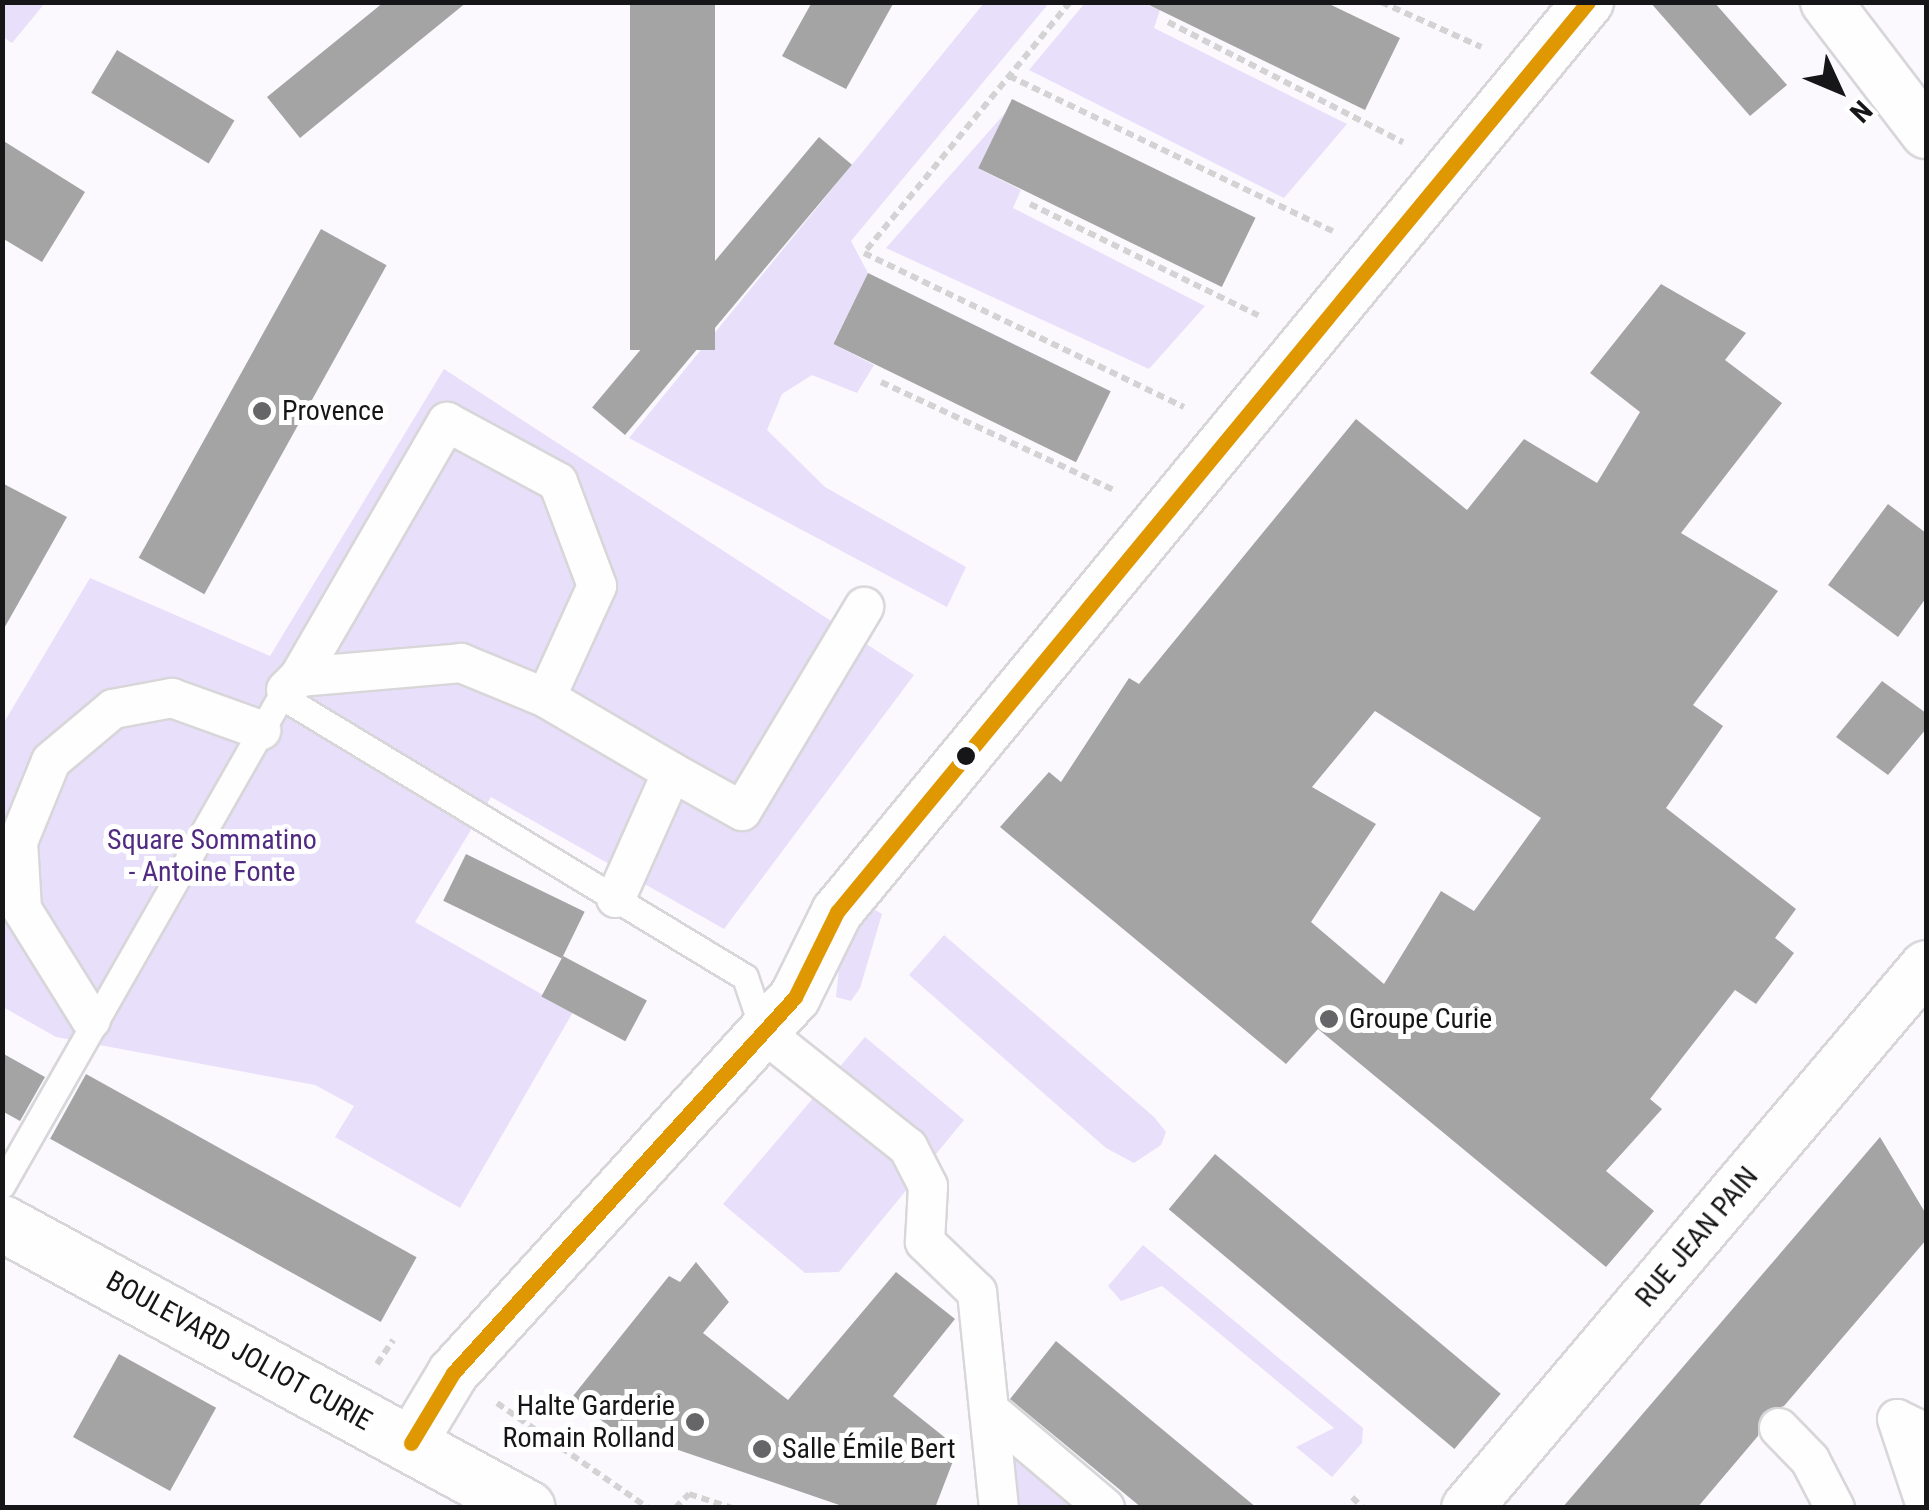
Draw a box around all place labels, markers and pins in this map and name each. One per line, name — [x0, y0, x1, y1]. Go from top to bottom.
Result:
place label: Provence — [282, 394, 384, 428]
marker: Provence — [251, 400, 273, 422]
unlabelled marker — [956, 746, 976, 766]
place label: Groupe Curie — [1349, 1002, 1492, 1036]
marker: Groupe Curie — [1318, 1008, 1340, 1030]
place label: Halte Garderie Romain Rolland — [503, 1389, 675, 1455]
marker: Halte Garderie Romain Rolland — [684, 1411, 706, 1433]
place label: Salle Émile Bert — [782, 1432, 956, 1466]
marker: Salle Émile Bert — [751, 1438, 773, 1460]

